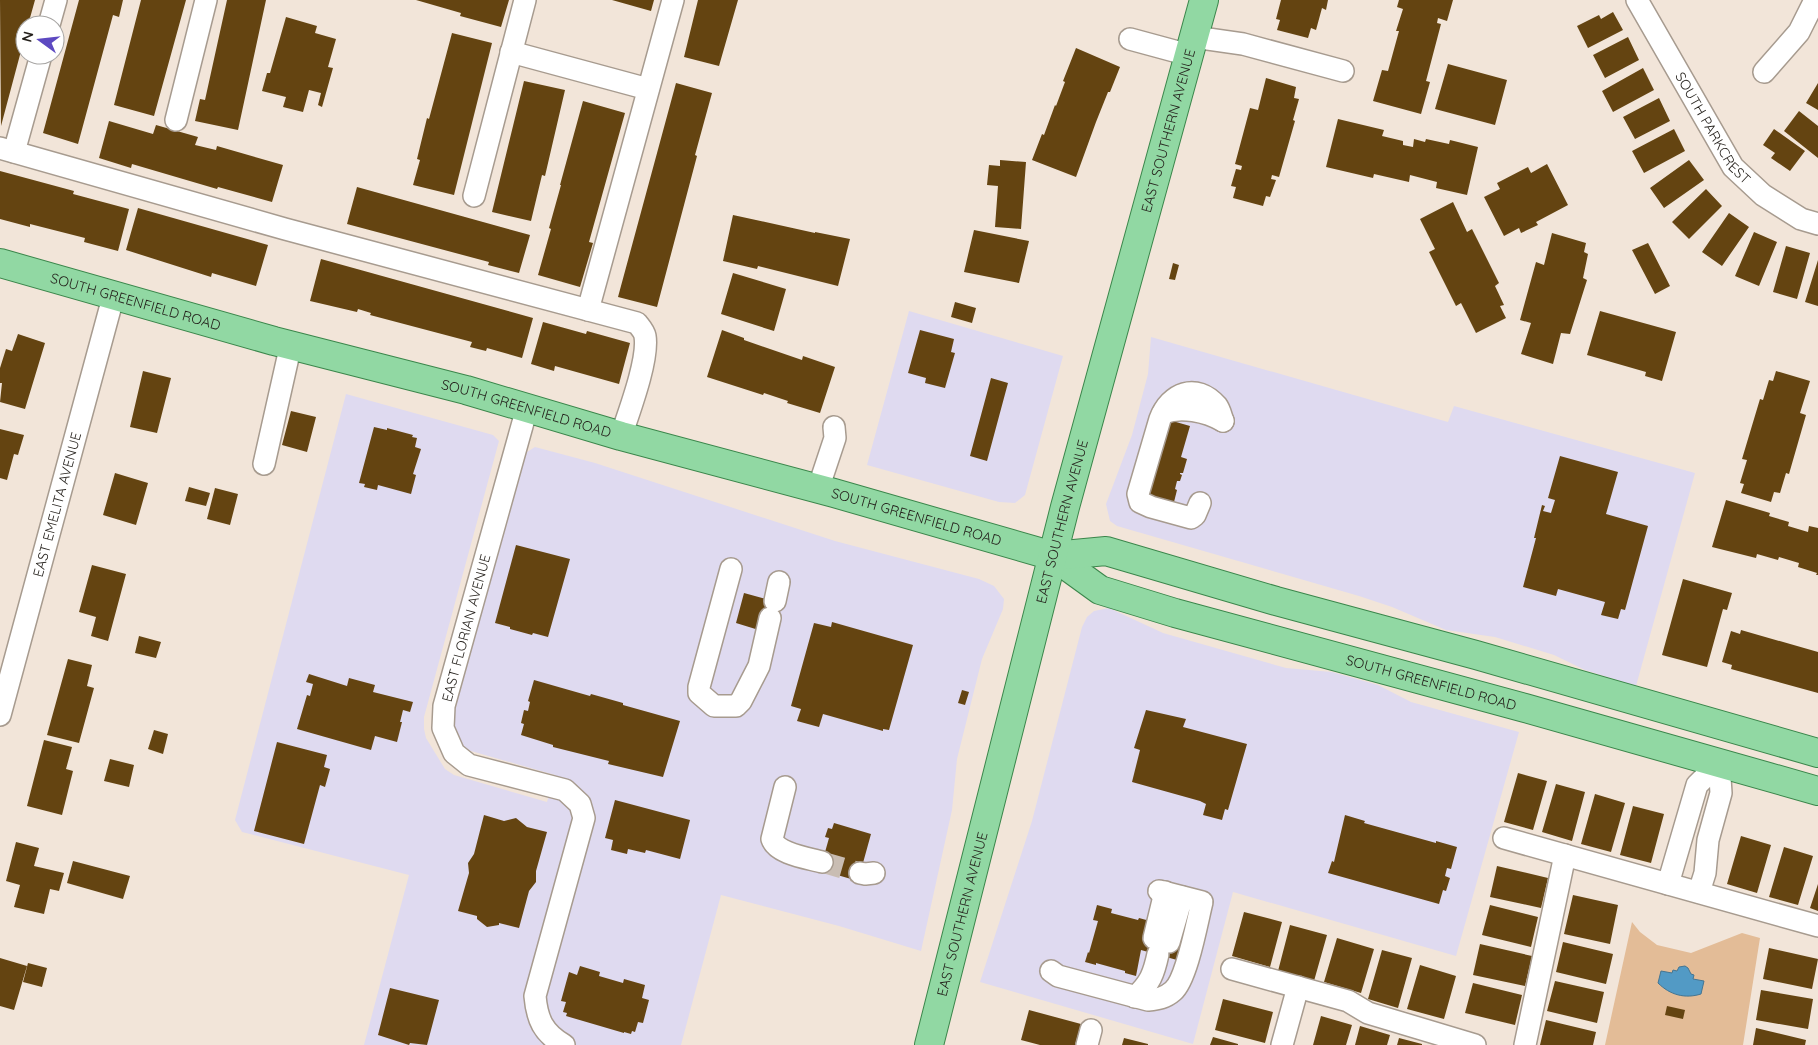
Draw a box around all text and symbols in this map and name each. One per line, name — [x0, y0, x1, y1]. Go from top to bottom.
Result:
north arrow — [15, 15, 65, 65]
text: N — [17, 29, 37, 44]
street label: EAST SOUTHERN AVENUE — [1137, 47, 1199, 215]
street label: SOUTH PARKCREST — [1671, 69, 1754, 188]
street label: SOUTH GREENFIELD ROAD — [49, 269, 223, 334]
street label: SOUTH GREENFIELD ROAD — [440, 375, 613, 442]
street label: EAST EMELITA AVENUE — [29, 430, 85, 579]
street label: EAST SOUTHERN AVENUE — [1032, 438, 1092, 606]
street label: SOUTH GREENFIELD ROAD — [829, 484, 1004, 550]
street label: EAST FLORIAN AVENUE — [438, 552, 494, 704]
street label: SOUTH GREENFIELD ROAD — [1344, 651, 1518, 714]
street label: EAST SOUTHERN AVENUE — [933, 830, 992, 998]

